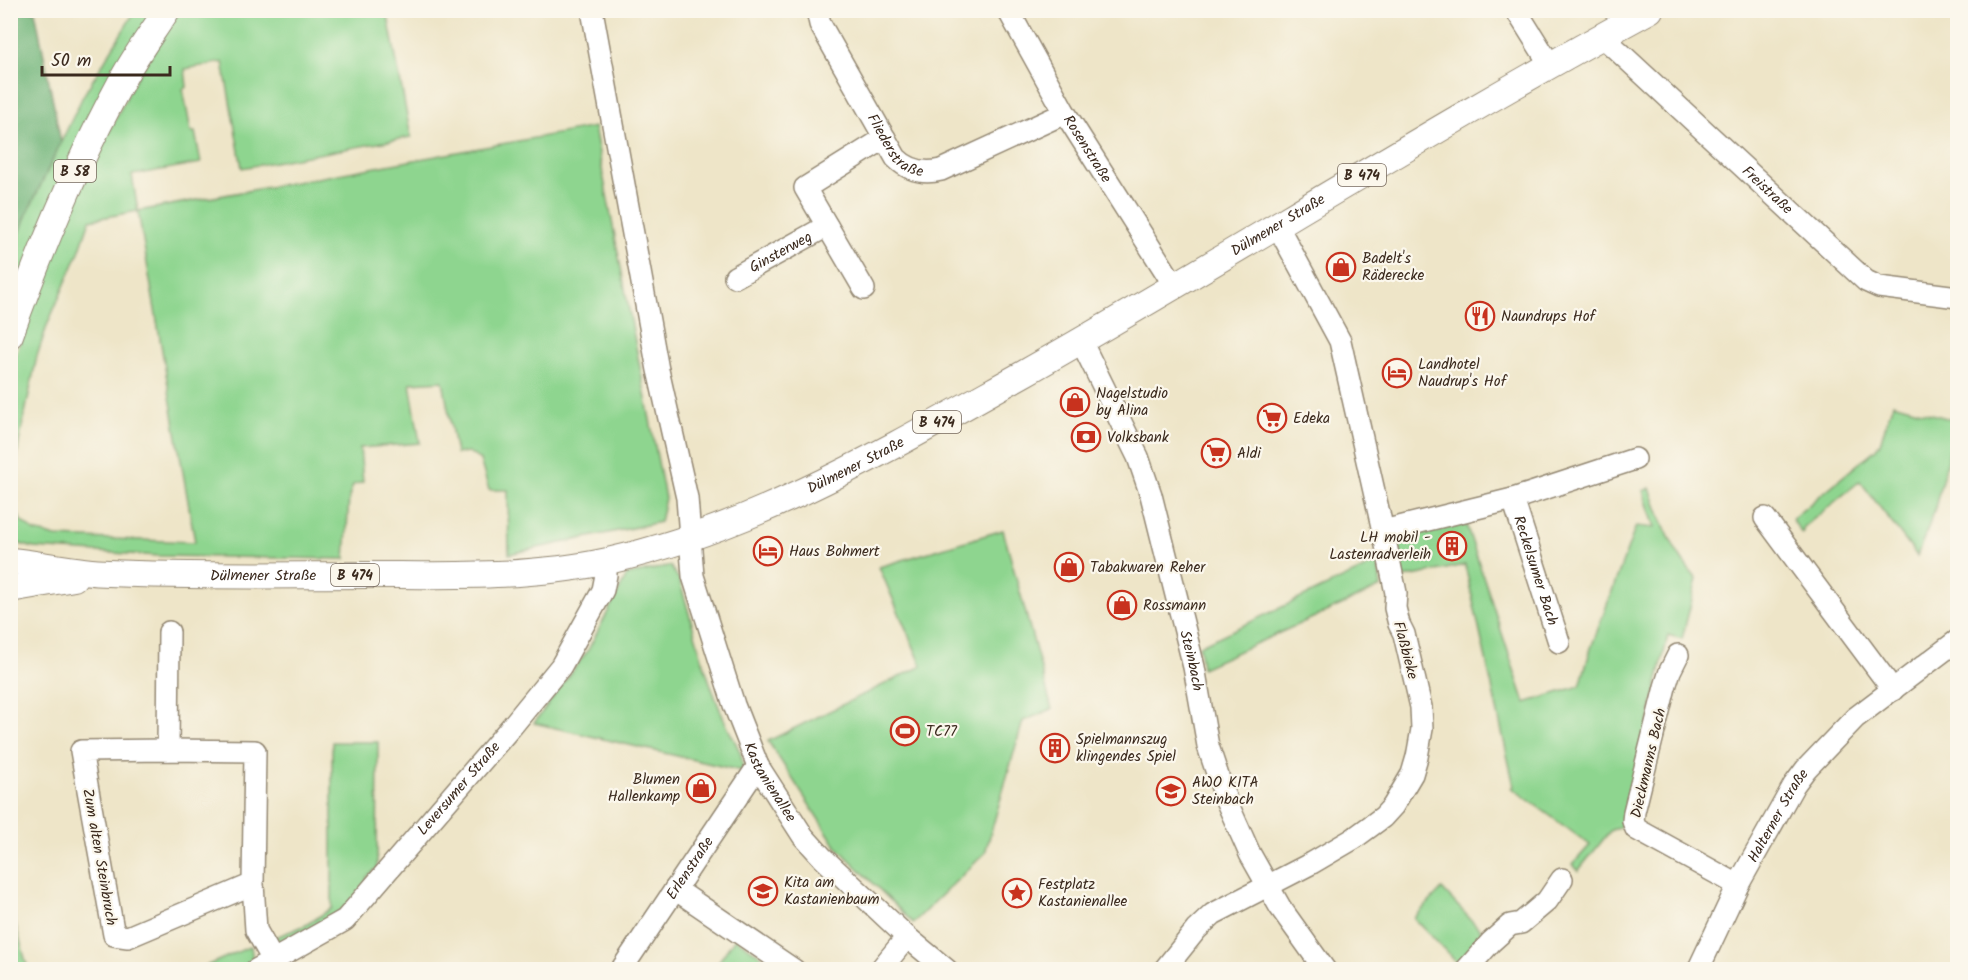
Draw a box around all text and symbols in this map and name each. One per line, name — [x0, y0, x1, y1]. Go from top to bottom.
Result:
scale bar — [42, 39, 170, 77]
text: 50 m — [51, 47, 91, 76]
street label: Fliederstraße — [860, 109, 925, 184]
street label: Rosenstraße — [1056, 111, 1118, 188]
road number: B 58 — [54, 160, 96, 182]
street label: Freistraße — [1736, 160, 1798, 221]
road number: B 474 — [1338, 164, 1386, 186]
street label: Dülmener Straße — [1227, 188, 1330, 263]
street label: Ginsterweg — [745, 226, 817, 280]
place label: Badelt's Räderecke — [1362, 247, 1425, 288]
shop icon: Badelt's Räderecke — [1325, 251, 1357, 283]
restaurant icon: Naundrups Hof — [1464, 300, 1496, 332]
place label: Naundrups Hof — [1501, 305, 1596, 329]
place label: Landhotel Naudrup's Hof — [1418, 353, 1508, 394]
hotel icon: Landhotel Naudrup's Hof — [1381, 357, 1413, 389]
place label: Nagelstudio by Alina — [1096, 382, 1168, 423]
shop icon: Nagelstudio by Alina — [1059, 386, 1091, 418]
supermarket icon: Edeka — [1256, 402, 1288, 434]
place label: Edeka — [1293, 407, 1330, 431]
road number: B 474 — [913, 411, 961, 433]
bank icon: Volksbank — [1070, 421, 1102, 453]
place label: Volksbank — [1107, 426, 1170, 450]
street label: Dülmener Straße — [803, 431, 909, 501]
supermarket icon: Aldi — [1200, 437, 1232, 469]
place label: Aldi — [1237, 442, 1262, 466]
street label: Reckelsumer Bach — [1506, 513, 1564, 629]
place label: LH mobil - Lastenradverleih — [1329, 526, 1431, 567]
building icon: LH mobil - Lastenradverleih — [1436, 530, 1468, 562]
hotel icon: Haus Bohmert — [752, 535, 784, 567]
place label: Haus Bohmert — [789, 540, 880, 564]
shop icon: Tabakwaren Reher — [1053, 551, 1085, 583]
place label: Tabakwaren Reher — [1090, 556, 1206, 580]
street label: Dülmener Straße — [210, 564, 317, 589]
road number: B 474 — [331, 564, 379, 586]
shop icon: Rossmann — [1106, 589, 1138, 621]
place label: Rossmann — [1143, 594, 1206, 618]
street label: Flaßbieke — [1386, 619, 1424, 682]
street label: Steinbach — [1172, 628, 1209, 693]
street label: Dieckmanns Bach — [1625, 706, 1673, 821]
sports icon: TC77 — [889, 715, 921, 747]
place label: TC77 — [926, 720, 958, 744]
place label: Spielmannszug klingendes Spiel — [1076, 728, 1176, 769]
building icon: Spielmannszug klingendes Spiel — [1039, 732, 1071, 764]
street label: Leversumer Straße — [412, 736, 507, 841]
street label: Kastanienallee — [737, 739, 802, 827]
street label: Halterner Straße — [1742, 764, 1815, 867]
place label: Blumen Hallenkamp — [608, 768, 680, 809]
place label: AWO KITA Steinbach — [1192, 771, 1259, 812]
shop icon: Blumen Hallenkamp — [685, 772, 717, 804]
school or university icon: AWO KITA Steinbach — [1155, 775, 1187, 807]
street label: Zum alten Steinbruch — [75, 787, 123, 928]
street label: Erlenstraße — [660, 832, 721, 905]
place label: Kita am Kastanienbaum — [784, 871, 880, 912]
place label: Festplatz Kastanienallee — [1038, 873, 1128, 914]
school or university icon: Kita am Kastanienbaum — [747, 875, 779, 907]
place icon: Festplatz Kastanienallee — [1001, 877, 1033, 909]

